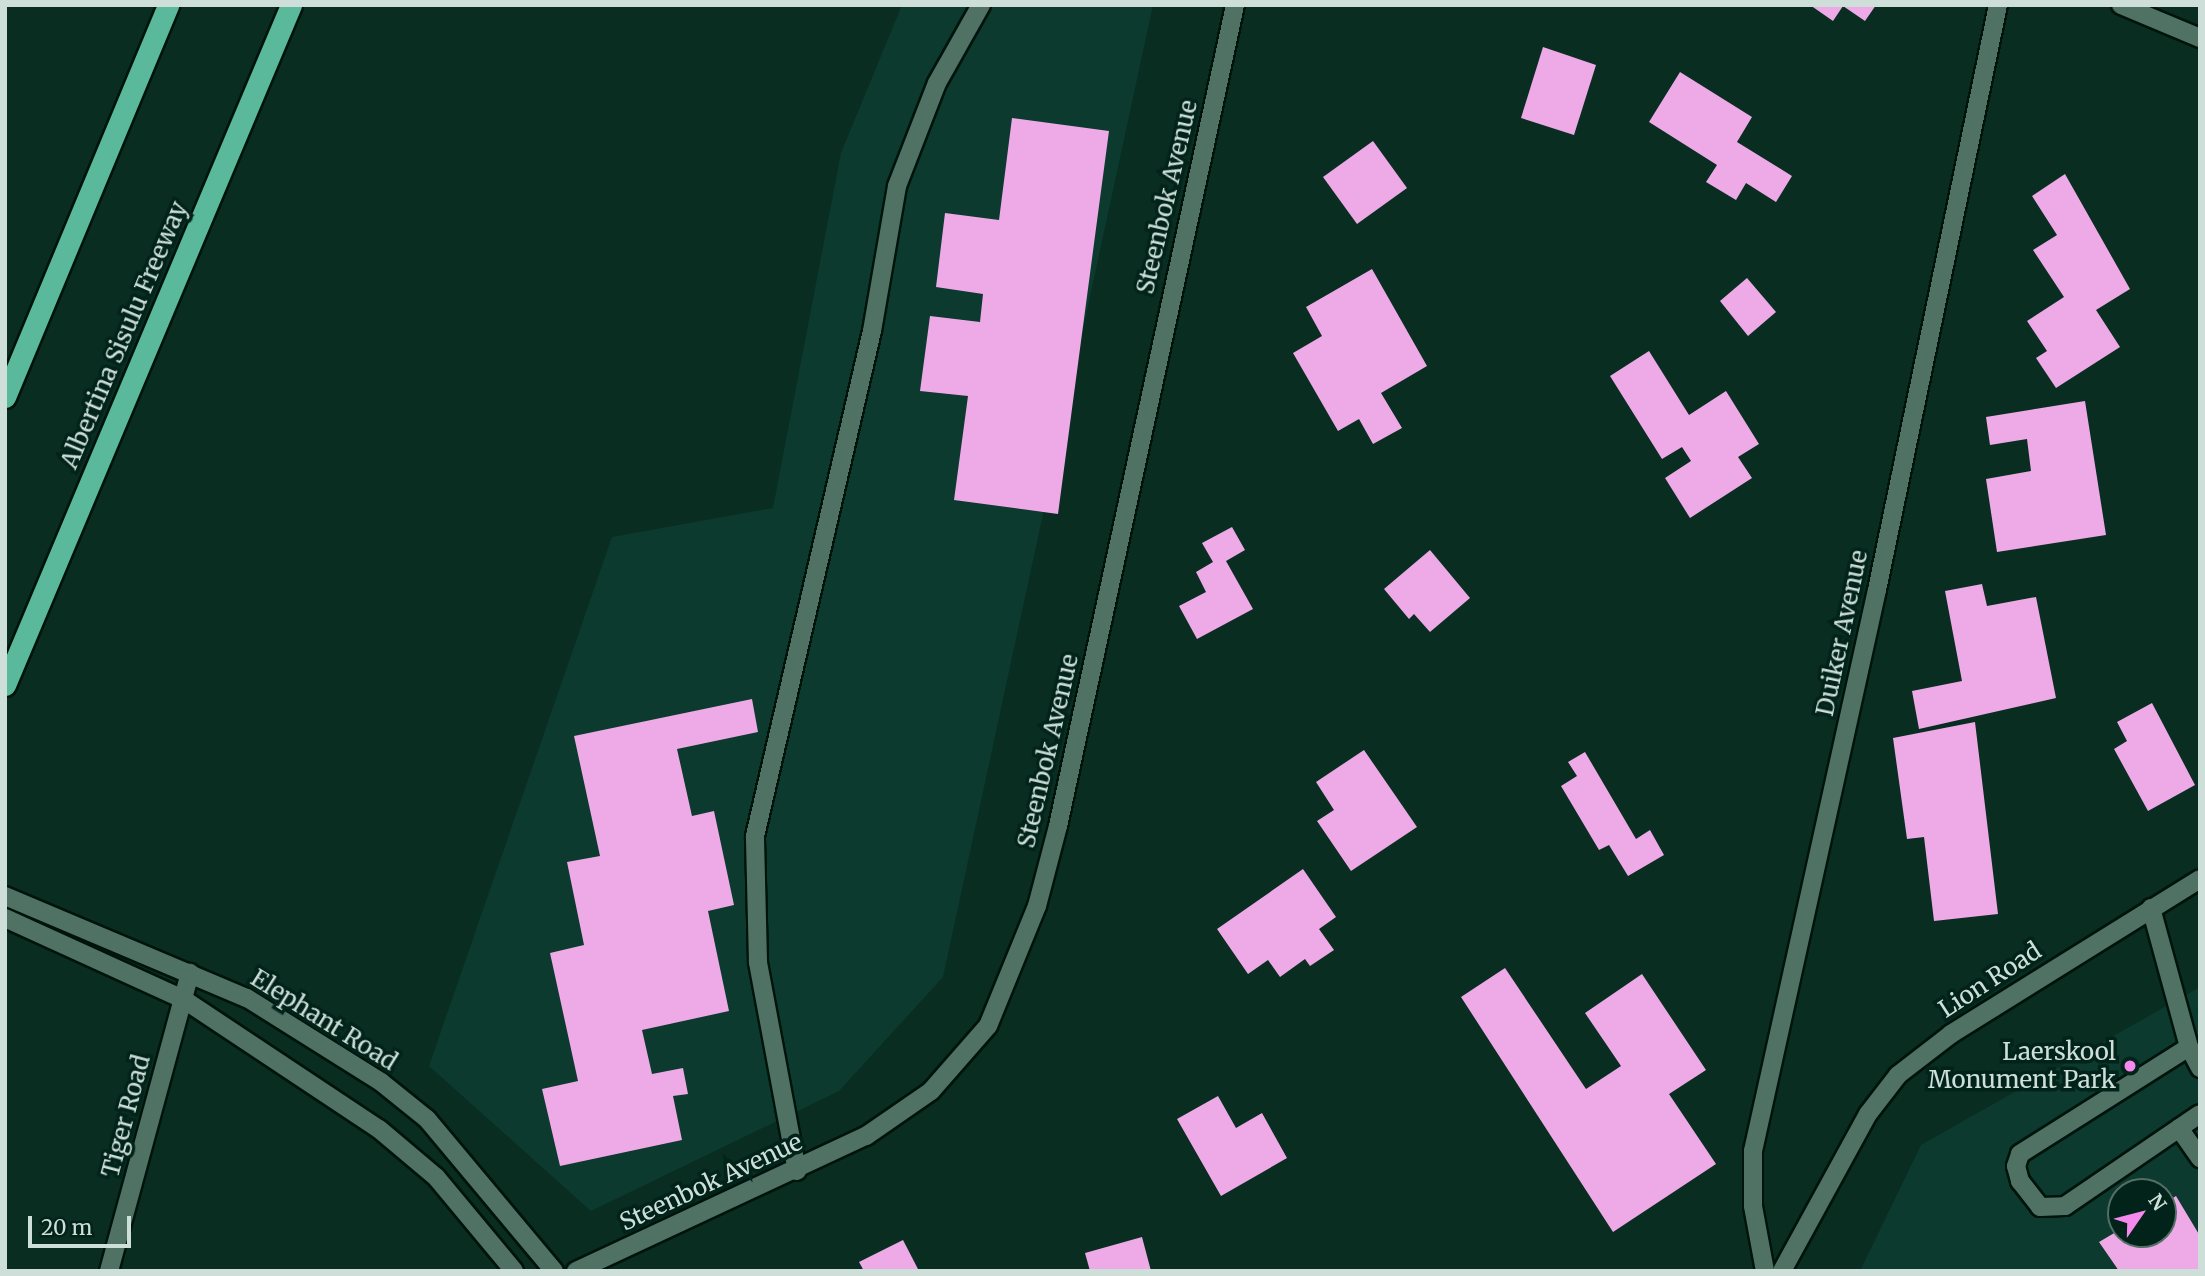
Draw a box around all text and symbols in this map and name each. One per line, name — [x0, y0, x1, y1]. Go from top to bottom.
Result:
street label: Steenbok Avenue — [1131, 97, 1203, 297]
street label: Albertina Sisulu Freeway — [55, 197, 193, 473]
street label: Duiker Avenue — [1810, 547, 1874, 719]
street label: Steenbok Avenue — [1012, 651, 1084, 851]
street label: Lion Road — [1933, 936, 2047, 1024]
street label: Elephant Road — [245, 963, 403, 1077]
place label: Laerskool Monument Park — [1928, 1038, 2116, 1094]
street label: Tiger Road — [96, 1052, 156, 1180]
marker: Laerskool Monument Park — [2122, 1058, 2138, 1074]
street label: Steenbok Avenue — [615, 1127, 807, 1237]
north arrow — [2107, 1178, 2177, 1248]
text: N — [2143, 1189, 2172, 1215]
scale bar — [32, 1202, 135, 1246]
text: 20 m — [41, 1214, 92, 1241]

